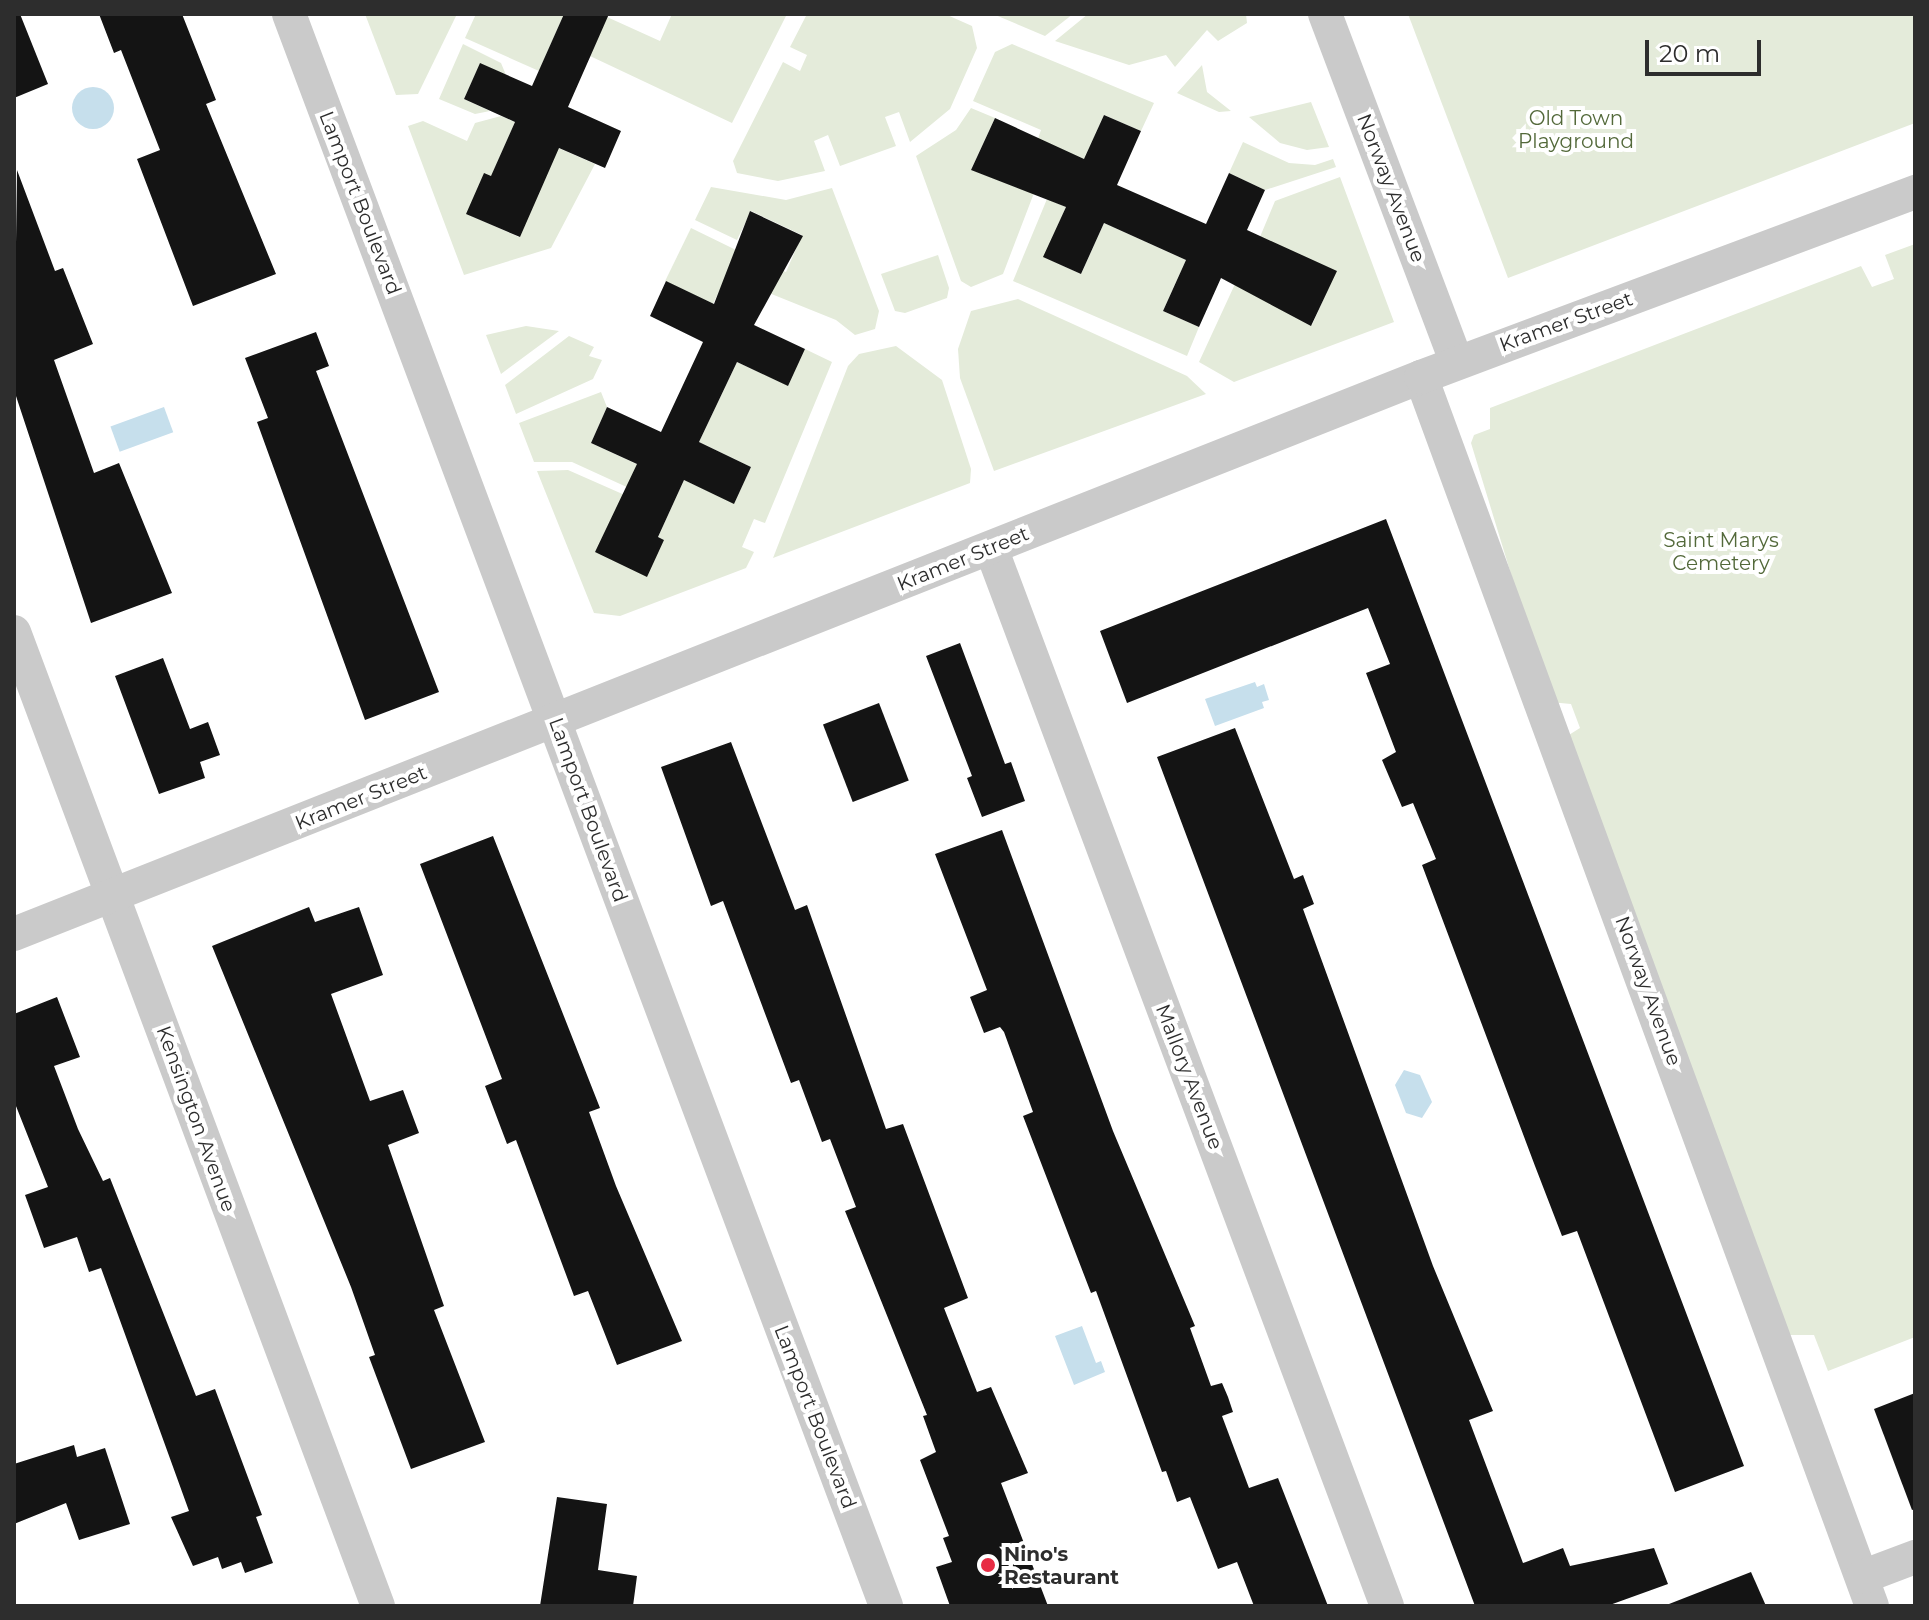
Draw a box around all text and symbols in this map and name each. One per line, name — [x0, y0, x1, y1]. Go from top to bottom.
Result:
scale bar — [1649, 24, 1765, 74]
text: 20 m — [1659, 39, 1720, 68]
park label: Old Town Playground — [1518, 106, 1634, 153]
street label: Lamport Boulevard — [314, 108, 406, 298]
street label: Norway Avenue — [1352, 110, 1430, 266]
street label: Kramer Street — [1496, 287, 1636, 357]
street label: Kramer Street — [894, 522, 1032, 596]
park label: Saint Marys Cemetery — [1663, 528, 1779, 575]
street label: Lamport Boulevard — [543, 715, 633, 905]
street label: Kramer Street — [292, 761, 430, 835]
street label: Norway Avenue — [1610, 913, 1686, 1069]
street label: Mallory Avenue — [1150, 1001, 1228, 1153]
street label: Kensington Avenue — [151, 1023, 241, 1215]
street label: Lamport Boulevard — [769, 1322, 861, 1512]
place label: Nino's Restaurant — [1004, 1542, 1119, 1589]
marker: Nino's Restaurant — [979, 1556, 997, 1574]

